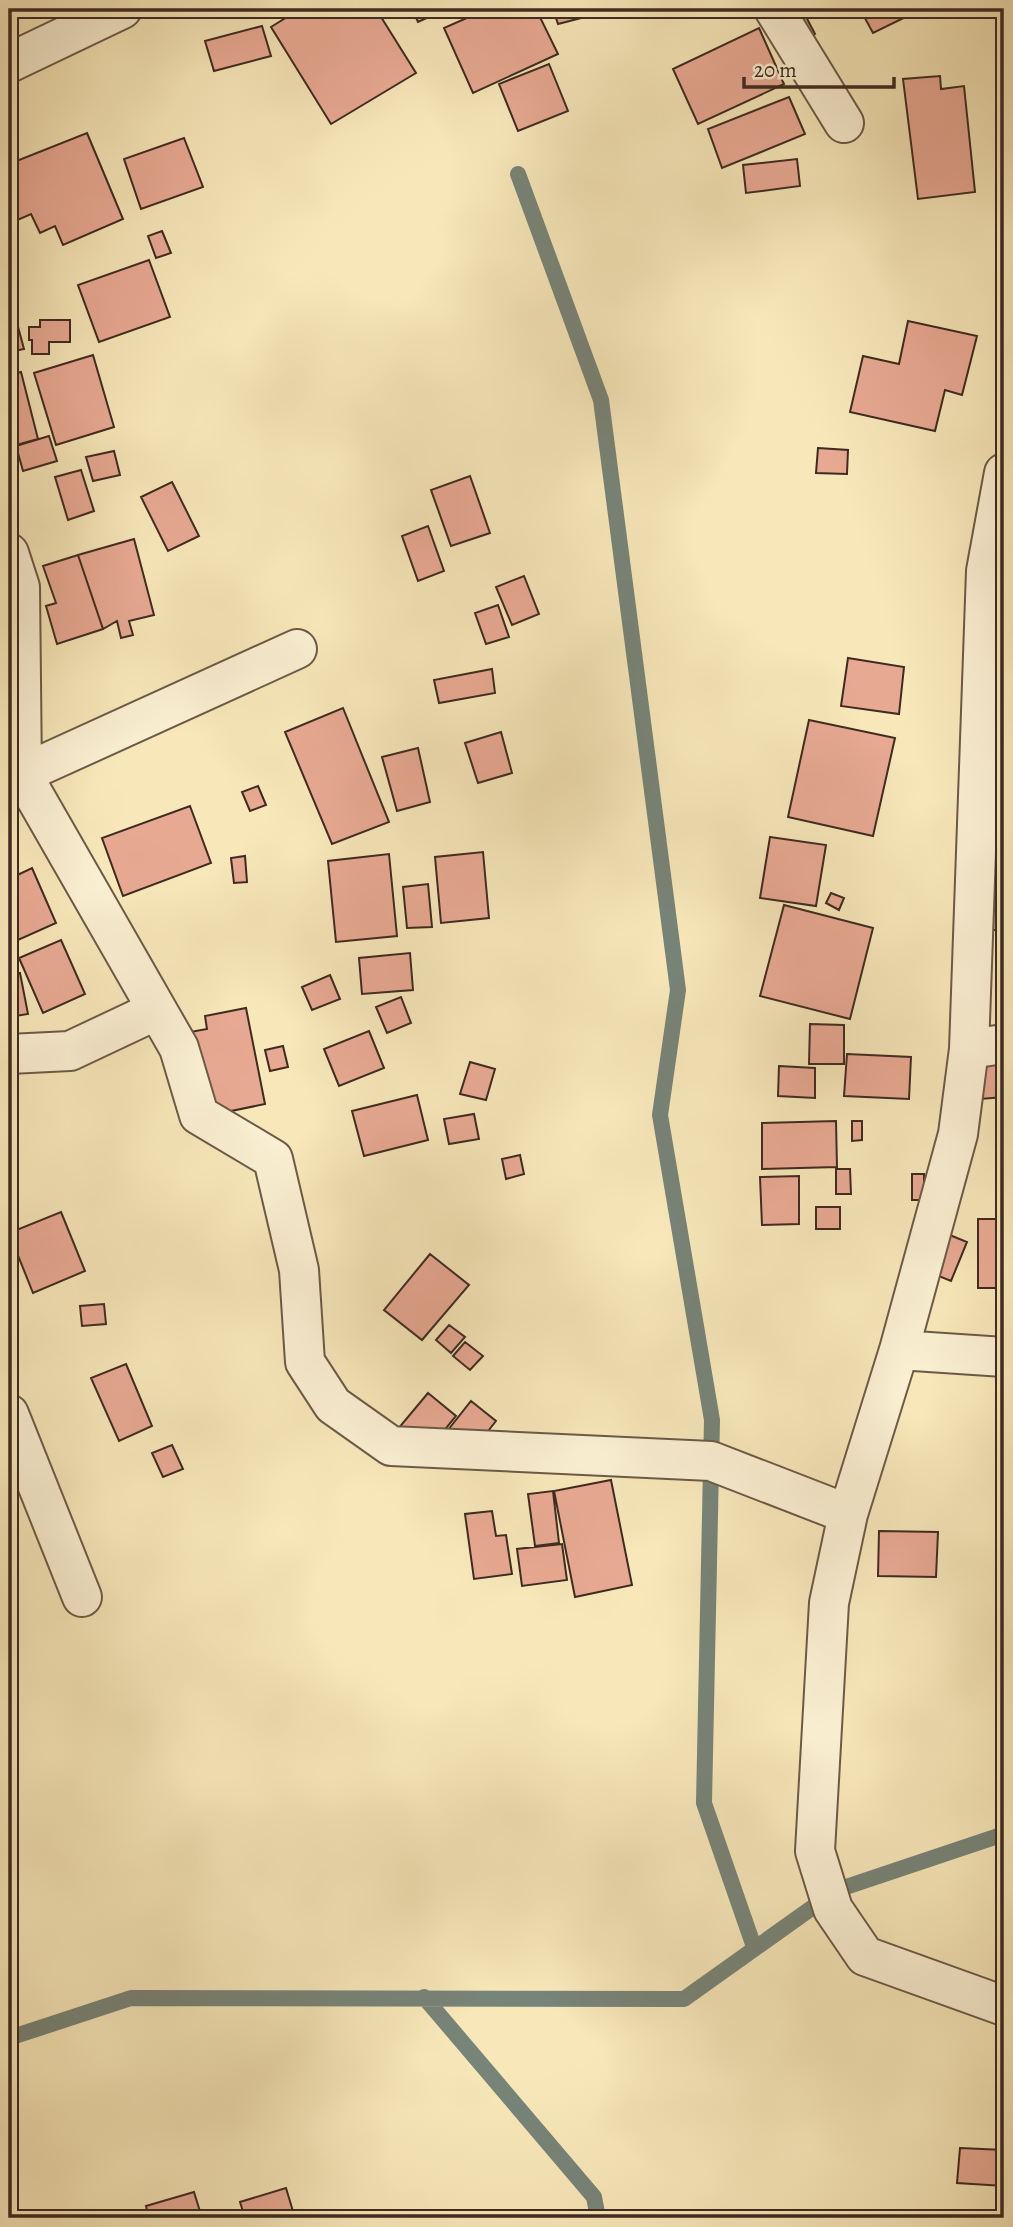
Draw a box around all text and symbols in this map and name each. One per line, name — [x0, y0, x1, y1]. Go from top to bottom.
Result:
scale bar — [744, 46, 894, 90]
text: 20 m — [754, 56, 797, 84]

